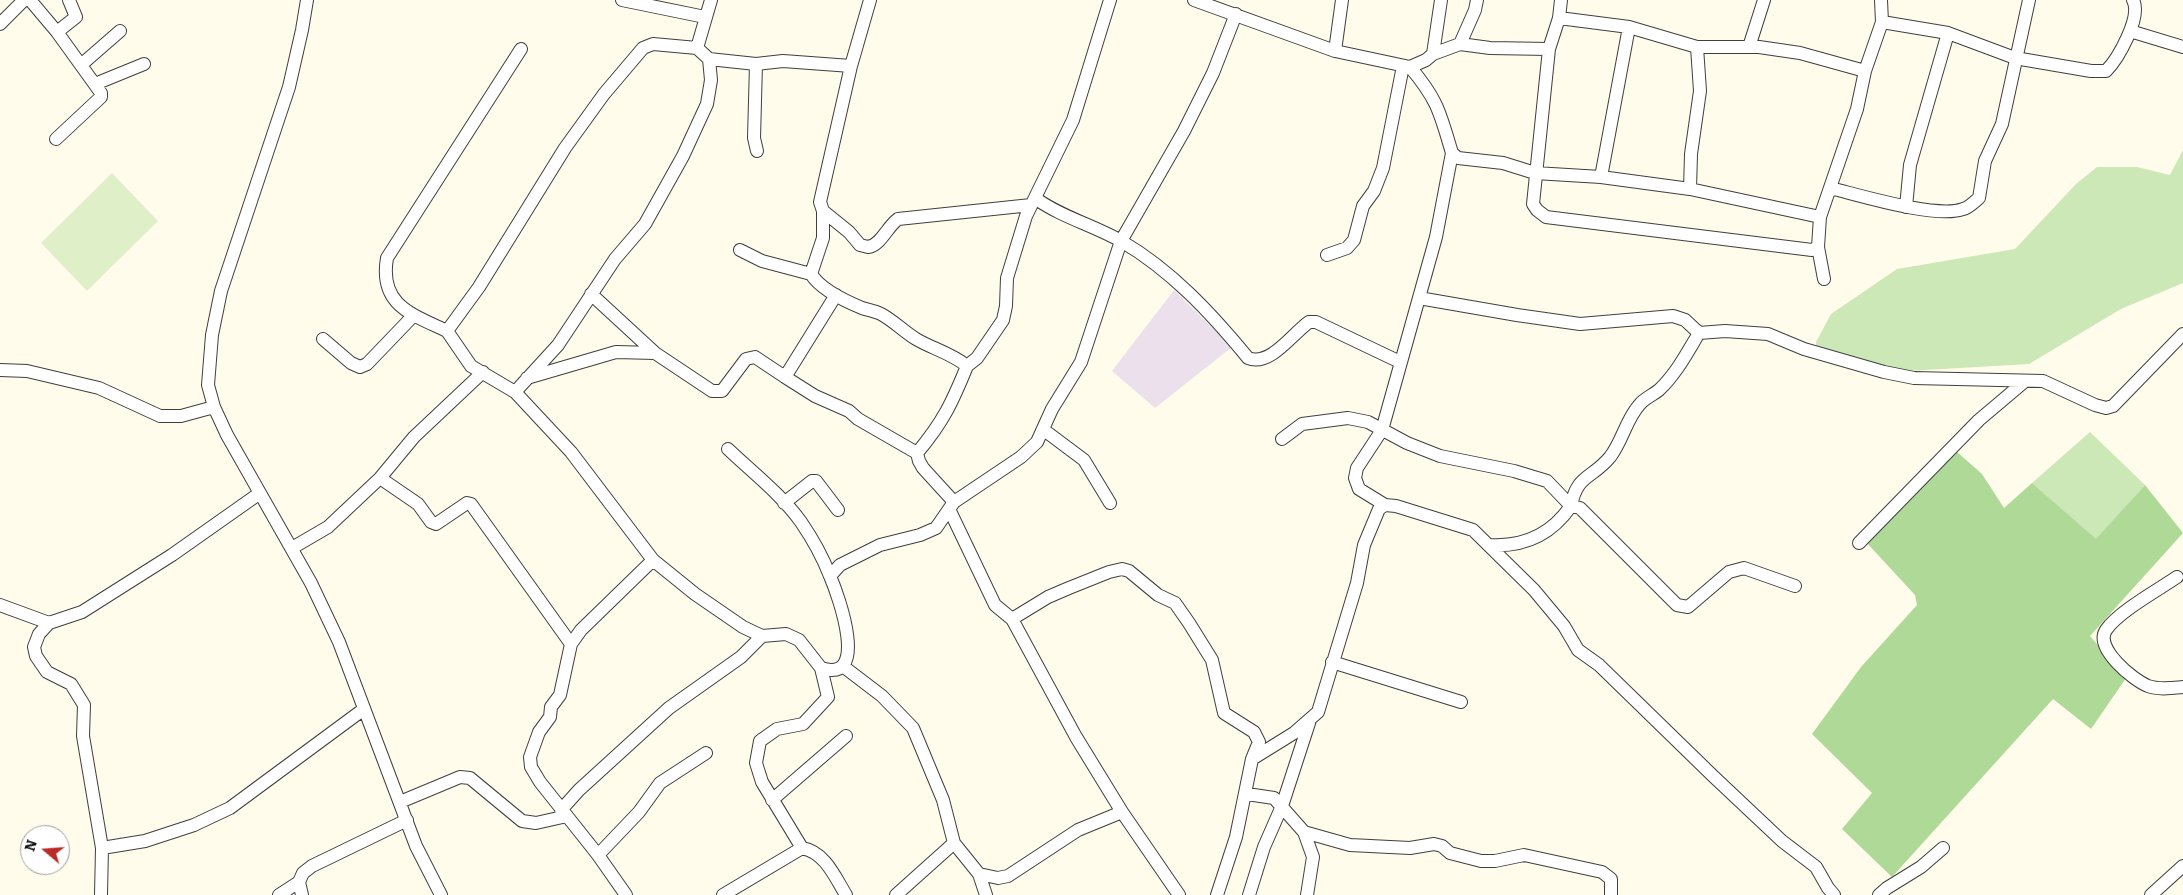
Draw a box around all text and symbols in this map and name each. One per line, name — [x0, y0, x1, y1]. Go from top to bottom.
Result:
north arrow — [20, 825, 70, 875]
text: N — [21, 838, 41, 853]

